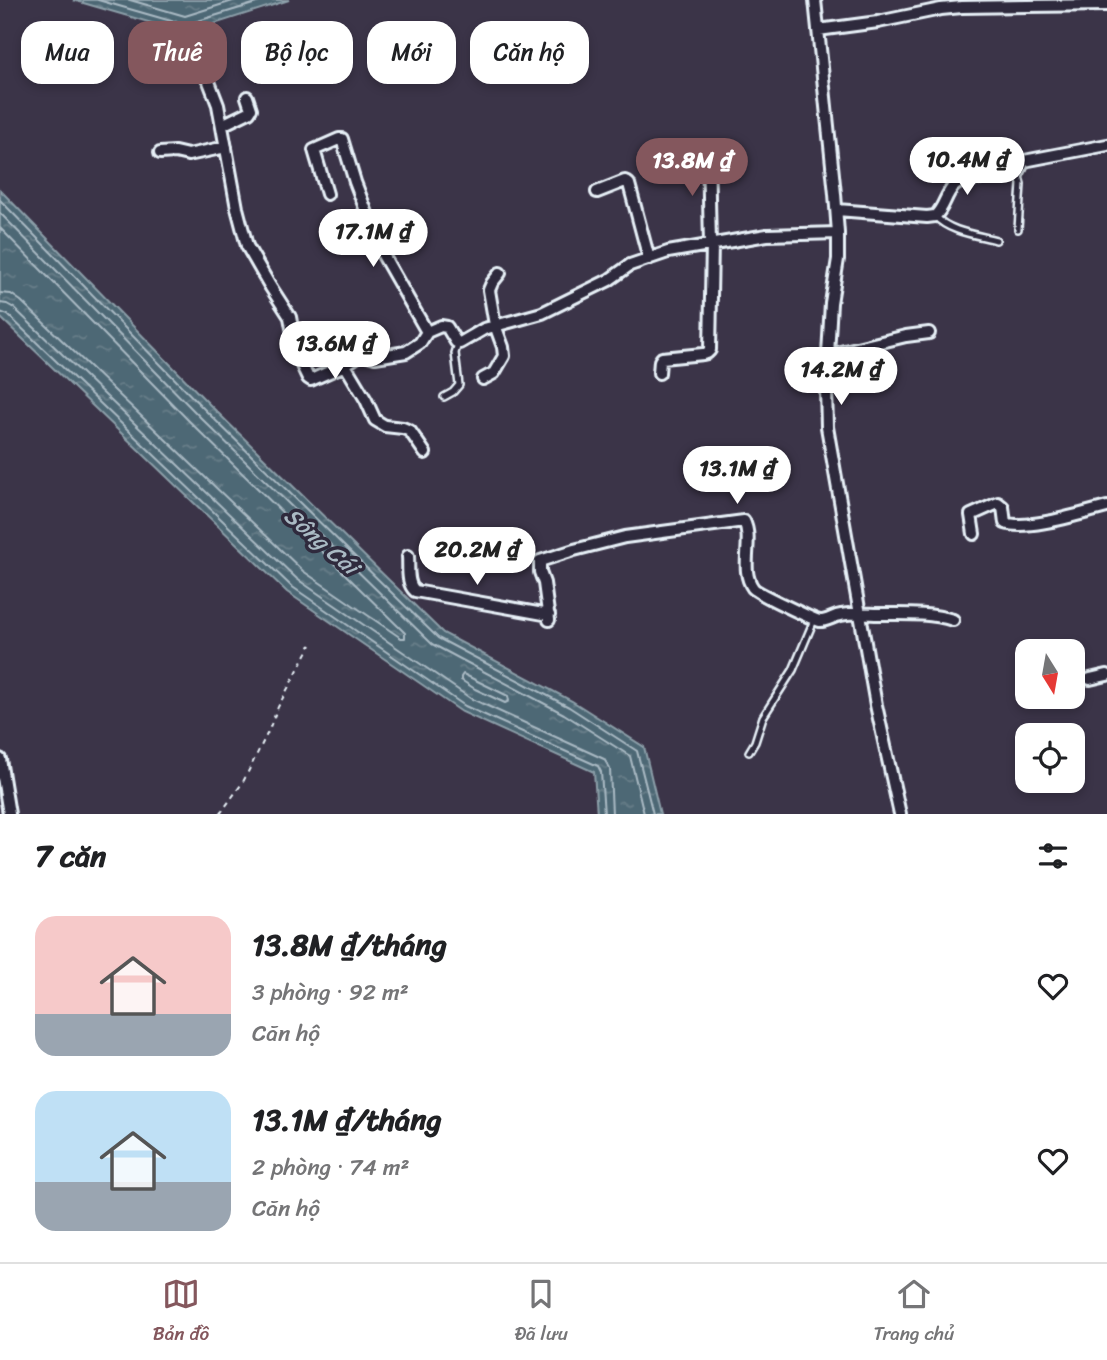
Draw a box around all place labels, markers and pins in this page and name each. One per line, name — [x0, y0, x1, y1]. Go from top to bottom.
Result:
pin: 13.8M ₫ — [627, 138, 757, 198]
pin: 10.4M ₫ — [902, 138, 1032, 197]
pin: 17.1M ₫ — [308, 210, 438, 269]
pin: 13.6M ₫ — [270, 322, 400, 381]
pin: 14.2M ₫ — [776, 348, 906, 407]
pin: 13.1M ₫ — [672, 447, 802, 506]
pin: 20.2M ₫ — [412, 528, 542, 587]

